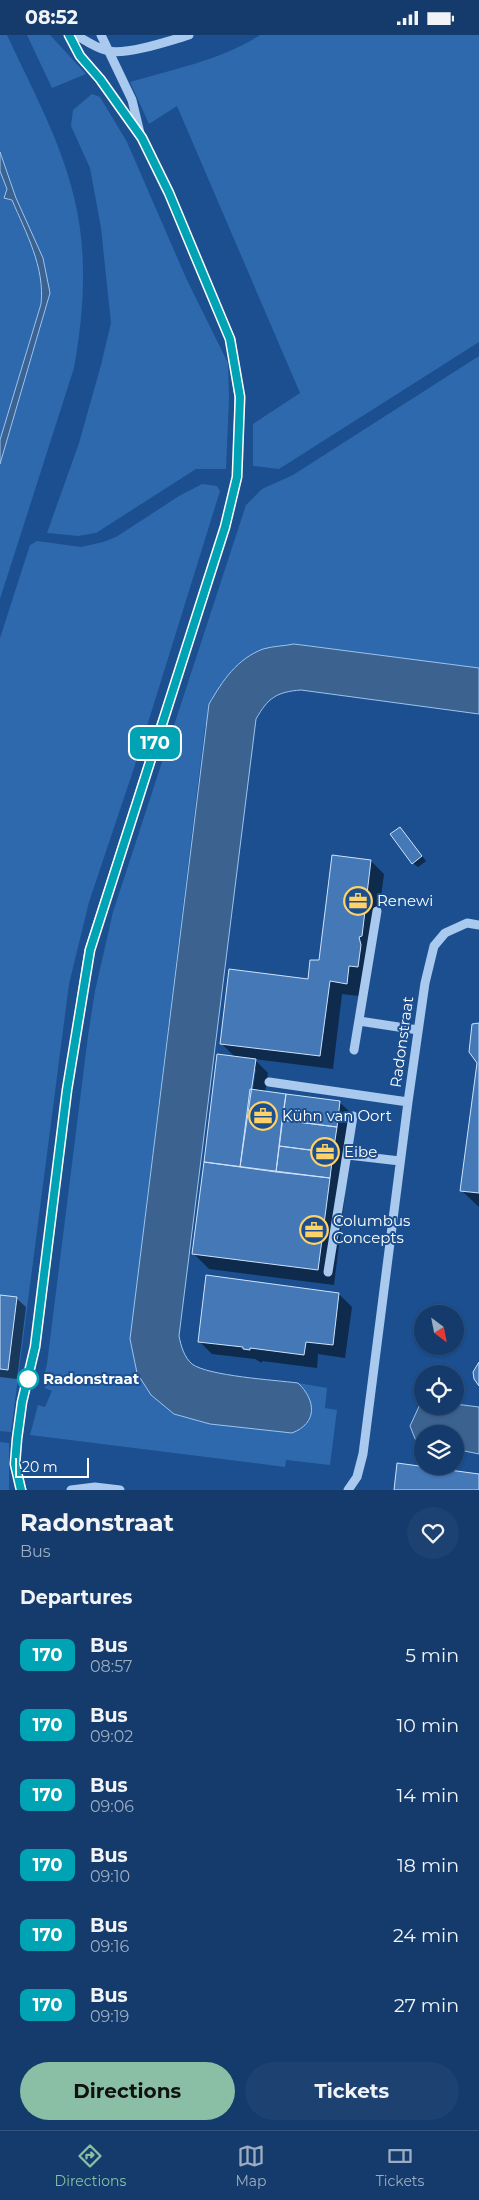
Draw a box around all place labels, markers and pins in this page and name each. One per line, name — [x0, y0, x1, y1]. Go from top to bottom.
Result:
office icon: Renewi — [343, 886, 373, 916]
place label: Renewi — [377, 891, 433, 910]
office icon: Kühn van Oort — [248, 1101, 278, 1131]
place label: Kühn van Oort — [282, 1106, 392, 1125]
office icon: Eibe — [310, 1137, 340, 1167]
place label: Eibe — [344, 1142, 377, 1161]
place label: Columbus Concepts — [333, 1211, 410, 1247]
office icon: Columbus Concepts — [299, 1215, 329, 1245]
marker: Radonstraat — [17, 1368, 39, 1390]
place label: Radonstraat — [43, 1369, 140, 1388]

